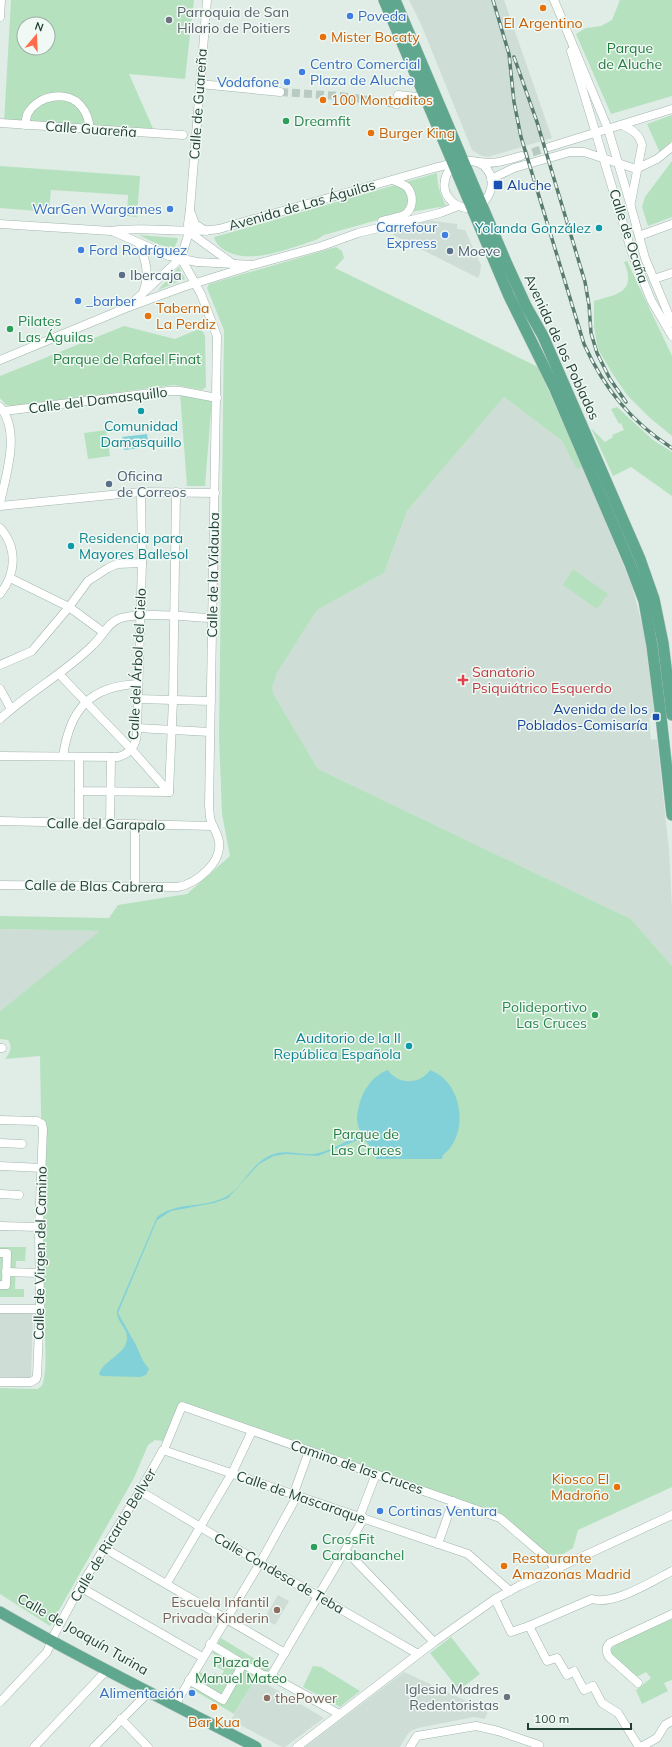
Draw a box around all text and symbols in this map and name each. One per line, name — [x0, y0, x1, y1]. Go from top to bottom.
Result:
place label: Parroquia de San Hilario de Poitiers — [177, 3, 291, 37]
marker: El Argentino — [538, 3, 548, 13]
place label: Poveda — [358, 7, 406, 25]
marker: Poveda — [345, 11, 355, 21]
place label: El Argentino — [503, 14, 583, 32]
marker: Parroquia de San Hilario de Poitiers — [164, 15, 174, 25]
north arrow — [16, 16, 56, 56]
text: N — [33, 19, 45, 35]
place label: Mister Bocaty — [331, 28, 420, 46]
marker: Mister Bocaty — [318, 32, 328, 42]
park label: Parque de Aluche — [598, 39, 662, 73]
street label: Calle de Guareña — [185, 48, 211, 160]
place label: Centro Comercial Plaza de Aluche — [310, 55, 420, 89]
marker: Centro Comercial Plaza de Aluche — [297, 67, 307, 77]
place label: Vodafone — [217, 73, 279, 91]
marker: Vodafone — [282, 77, 292, 87]
place label: 100 Montaditos — [331, 91, 433, 109]
marker: 100 Montaditos — [318, 95, 328, 105]
place label: Dreamfit — [294, 112, 351, 130]
marker: Dreamfit — [281, 116, 291, 126]
street label: Calle Guareña — [45, 117, 137, 141]
place label: Burger King — [379, 124, 455, 142]
marker: Burger King — [366, 128, 376, 138]
street label: Avenida de Las Águilas — [227, 175, 378, 235]
place label: Aluche — [507, 176, 551, 194]
marker: Aluche — [492, 179, 504, 191]
street label: Calle de Ocaña — [605, 187, 653, 285]
place label: WarGen Wargames — [32, 200, 162, 218]
marker: WarGen Wargames — [165, 204, 175, 214]
place label: Carrefour Express — [376, 218, 438, 252]
place label: Yolanda González — [474, 219, 591, 237]
marker: Yolanda González — [594, 223, 604, 233]
marker: Carrefour Express — [440, 230, 450, 240]
place label: Ford Rodríguez — [89, 241, 187, 259]
place label: Moeve — [458, 242, 500, 260]
marker: Ford Rodríguez — [76, 245, 86, 255]
marker: Moeve — [445, 246, 455, 256]
place label: Ibercaja — [130, 266, 182, 284]
marker: Ibercaja — [117, 270, 127, 280]
street label: Avenida de los Poblados — [520, 271, 604, 423]
place label: _barber — [86, 292, 137, 310]
marker: _barber — [73, 296, 83, 306]
place label: Taberna La Perdiz — [156, 299, 216, 333]
marker: Taberna La Perdiz — [143, 311, 153, 321]
place label: Pilates Las Águilas — [18, 312, 93, 346]
marker: Pilates Las Águilas — [5, 324, 15, 334]
park label: Parque de Rafael Finat — [53, 350, 201, 368]
street label: Calle del Damasquillo — [28, 383, 168, 417]
marker: Comunidad Damasquillo — [136, 406, 146, 416]
place label: Comunidad Damasquillo — [101, 417, 181, 451]
place label: Oficina de Correos — [117, 467, 186, 501]
marker: Oficina de Correos — [104, 479, 114, 489]
street label: Calle de la Vidauba — [203, 512, 223, 638]
place label: Residencia para Mayores Ballesol — [79, 529, 188, 563]
marker: Residencia para Mayores Ballesol — [66, 541, 76, 551]
street label: Calle del Árbol del Cielo — [124, 587, 150, 741]
place label: Sanatorio Psiquiátrico Esquerdo — [472, 663, 612, 697]
marker: Sanatorio Psiquiátrico Esquerdo — [457, 674, 469, 686]
place label: Avenida de los Poblados-Comisaría — [517, 700, 648, 734]
marker: Avenida de los Poblados-Comisaría — [651, 712, 661, 722]
street label: Calle del Garapalo — [46, 814, 166, 834]
street label: Calle de Blas Cabrera — [24, 876, 164, 896]
place label: Polideportivo Las Cruces — [502, 998, 587, 1032]
marker: Polideportivo Las Cruces — [590, 1010, 600, 1020]
place label: Auditorio de la II República Española — [274, 1029, 401, 1063]
marker: Auditorio de la II República Española — [404, 1041, 414, 1051]
park label: Parque de Las Cruces — [331, 1125, 401, 1159]
street label: Calle de Virgen del Camino — [29, 1166, 51, 1340]
street label: Camino de las Cruces — [288, 1436, 426, 1498]
street label: Calle de Ricardo Bellver — [66, 1464, 160, 1605]
street label: Calle de Mascaraque — [234, 1466, 368, 1528]
place label: Kiosco El Madroño — [551, 1470, 609, 1504]
marker: Kiosco El Madroño — [612, 1482, 622, 1492]
place label: Cortinas Ventura — [388, 1502, 497, 1520]
marker: Cortinas Ventura — [375, 1506, 385, 1516]
street label: Calle Condesa de Teba — [211, 1528, 347, 1618]
place label: CrossFit Carabanchel — [322, 1530, 404, 1564]
marker: CrossFit Carabanchel — [309, 1542, 319, 1552]
place label: Restaurante Amazonas Madrid — [512, 1549, 631, 1583]
marker: Restaurante Amazonas Madrid — [499, 1561, 509, 1571]
street label: Calle de Joaquín Turina — [14, 1589, 152, 1679]
place label: Escuela Infantil Privada Kinderin — [162, 1593, 269, 1627]
marker: Escuela Infantil Privada Kinderin — [272, 1605, 282, 1615]
park label: Plaza de Manuel Mateo — [195, 1653, 287, 1687]
place label: Iglesia Madres Redentoristas — [405, 1680, 499, 1714]
place label: Alimentación — [99, 1684, 184, 1702]
marker: Alimentación — [187, 1688, 197, 1698]
place label: thePower — [275, 1689, 338, 1707]
marker: Iglesia Madres Redentoristas — [502, 1692, 512, 1702]
marker: thePower — [262, 1693, 272, 1703]
marker: Bar Kua — [209, 1702, 219, 1712]
scale bar — [528, 1705, 631, 1731]
text: 100 m — [534, 1711, 569, 1726]
place label: Bar Kua — [188, 1713, 240, 1731]

